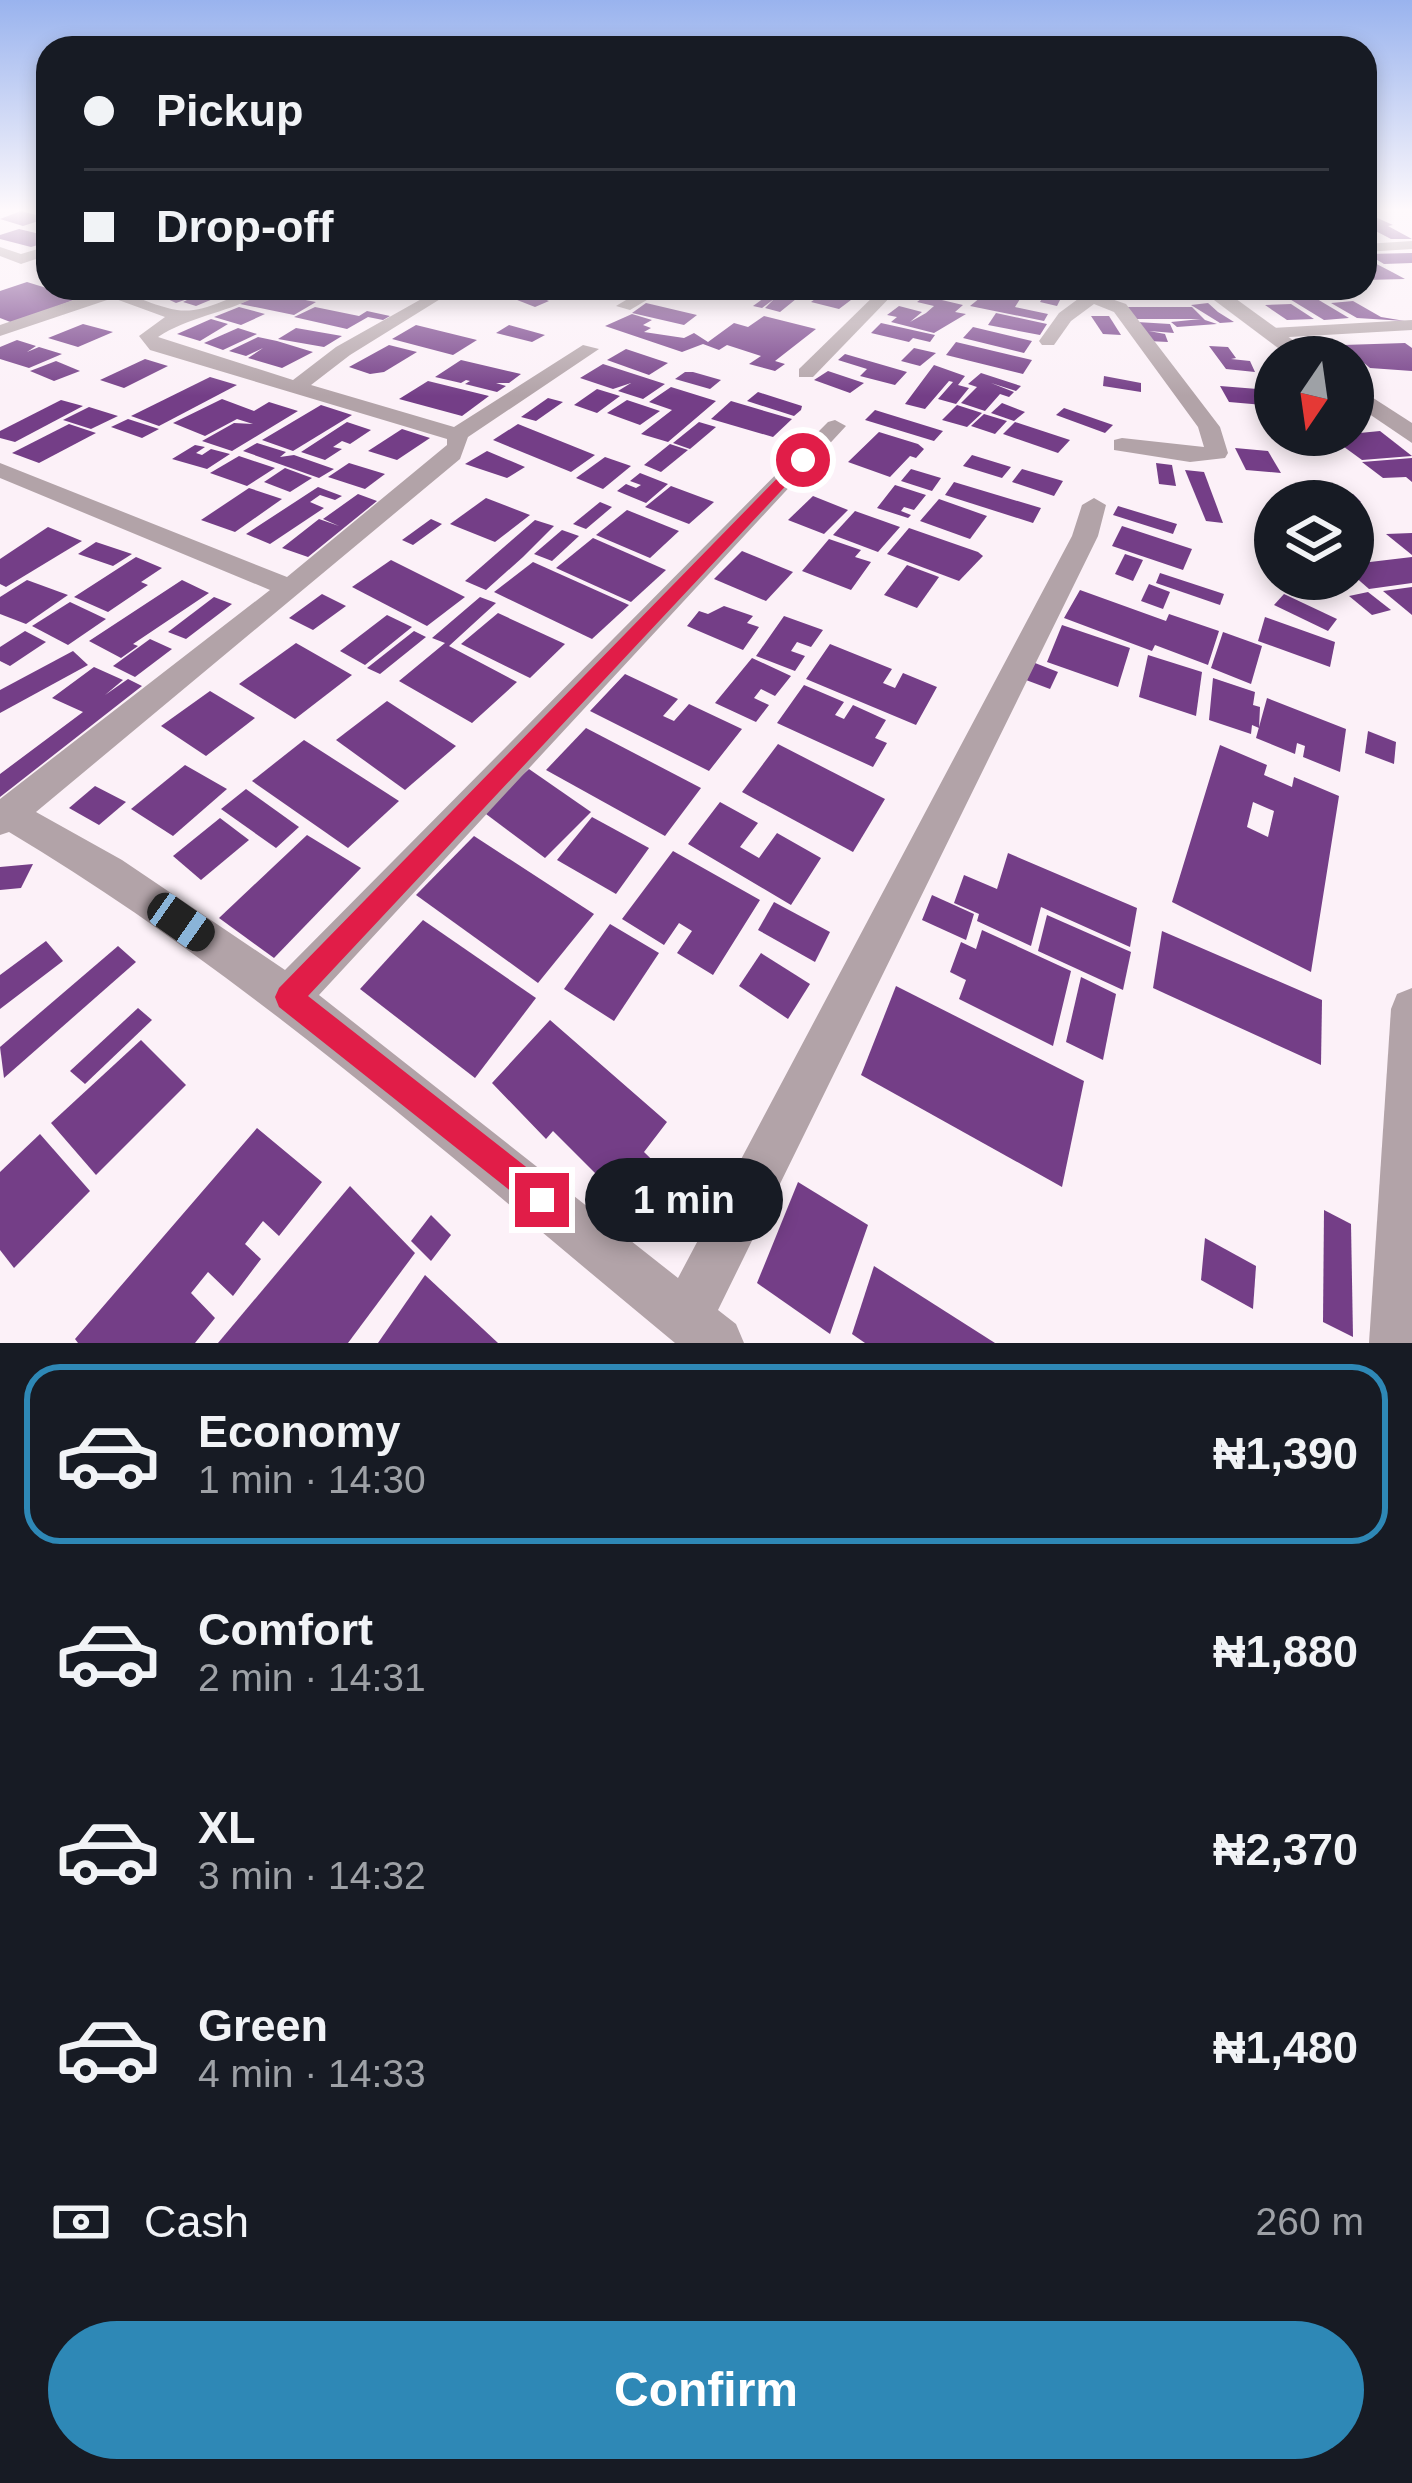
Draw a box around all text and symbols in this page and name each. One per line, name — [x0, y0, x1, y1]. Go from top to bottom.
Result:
text: Pickup — [156, 85, 304, 136]
text: Drop-off — [156, 201, 333, 252]
north arrow — [1254, 336, 1374, 456]
map controls — [1254, 336, 1374, 600]
route start — [776, 433, 830, 487]
button: layers — [1254, 480, 1374, 600]
car — [141, 887, 221, 957]
callout: 1 min — [584, 1158, 782, 1242]
route end — [515, 1173, 569, 1227]
text: 1 min — [633, 1178, 735, 1221]
icon: car — [54, 1400, 162, 1508]
text: Economy — [198, 1406, 401, 1457]
text: ₦1,390 — [1213, 1428, 1358, 1479]
text: 1 min · 14:30 — [198, 1458, 426, 1501]
icon: car — [54, 1598, 162, 1706]
text: Comfort — [198, 1604, 373, 1655]
text: ₦1,880 — [1213, 1626, 1358, 1677]
text: 2 min · 14:31 — [198, 1656, 426, 1699]
icon: car — [54, 1796, 162, 1904]
text: XL — [198, 1802, 256, 1853]
text: ₦2,370 — [1213, 1824, 1358, 1875]
text: 3 min · 14:32 — [198, 1854, 426, 1897]
icon: car — [54, 1994, 162, 2102]
text: Green — [198, 2000, 328, 2051]
text: ₦1,480 — [1213, 2022, 1358, 2073]
text: 4 min · 14:33 — [198, 2052, 426, 2095]
icon: cash — [48, 2189, 114, 2255]
text: Cash — [144, 2196, 249, 2247]
text: 260 m — [1256, 2200, 1364, 2243]
button: Confirm — [48, 2321, 1364, 2459]

